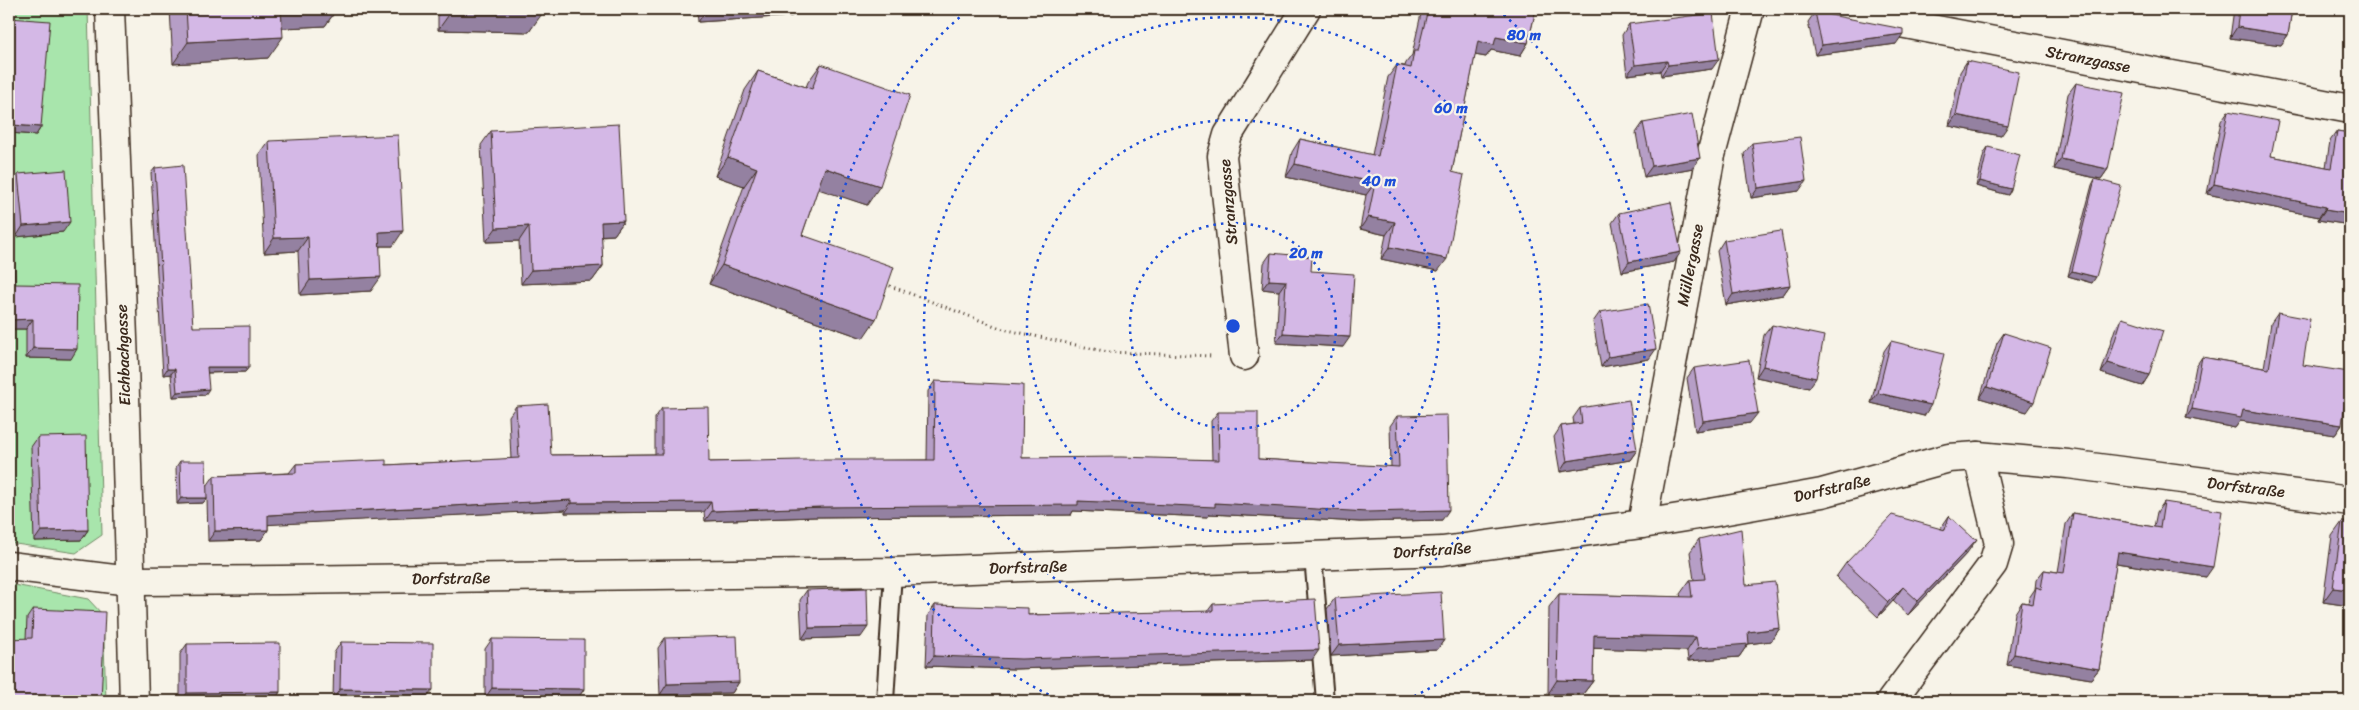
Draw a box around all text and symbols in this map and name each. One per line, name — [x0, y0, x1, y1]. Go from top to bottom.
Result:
text: 80 m — [1506, 22, 1541, 48]
street label: Stranzgasse — [2043, 37, 2133, 81]
text: 60 m — [1433, 95, 1468, 121]
street label: Stranzgasse — [1210, 158, 1246, 246]
text: 40 m — [1361, 168, 1397, 194]
street label: Müllergasse — [1668, 221, 1712, 309]
text: 20 m — [1288, 240, 1323, 266]
street label: Eichbachgasse — [107, 304, 139, 406]
centre of rings — [1224, 317, 1242, 335]
street label: Dorfstraße — [1791, 465, 1874, 511]
street label: Dorfstraße — [2205, 468, 2287, 506]
street label: Dorfstraße — [1392, 533, 1472, 567]
street label: Dorfstraße — [988, 551, 1068, 583]
street label: Dorfstraße — [412, 563, 491, 593]

